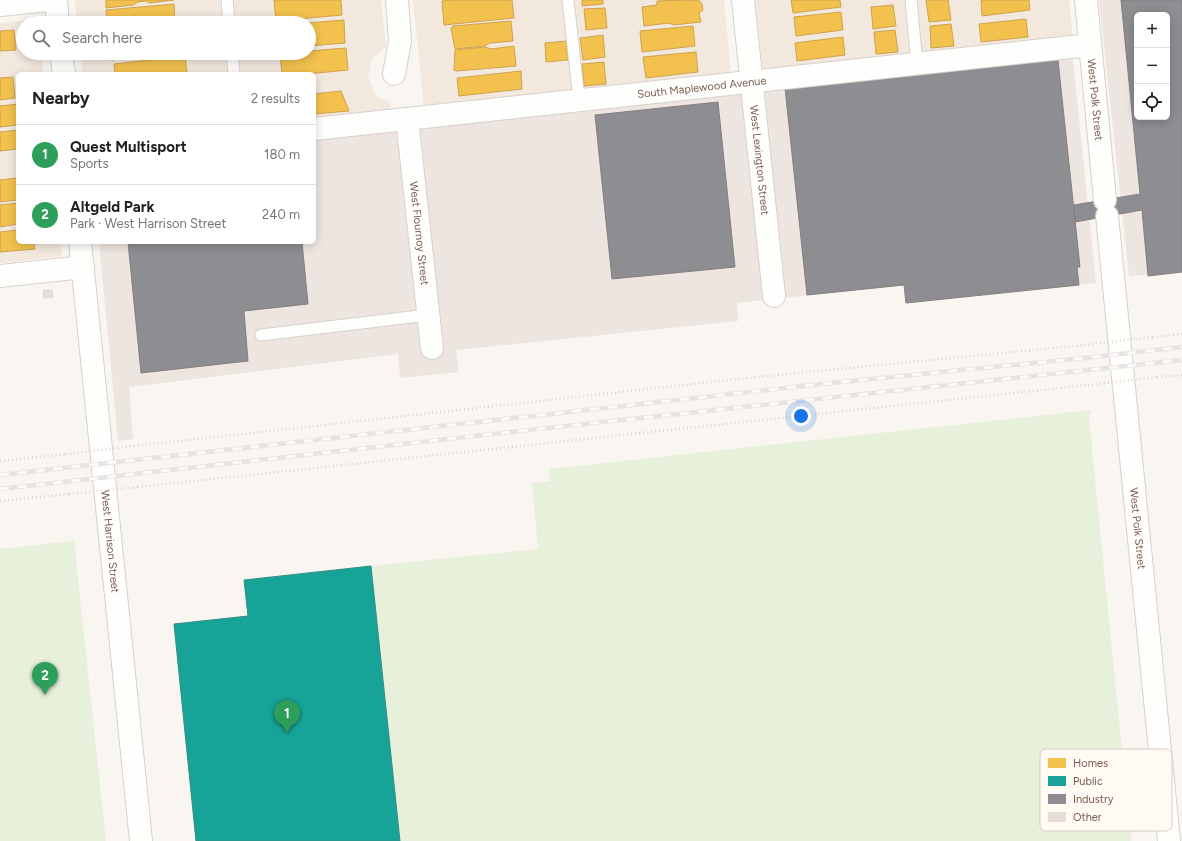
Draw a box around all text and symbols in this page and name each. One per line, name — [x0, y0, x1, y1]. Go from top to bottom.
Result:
map controls — [1134, 12, 1170, 120]
button: + — [1134, 12, 1170, 48]
search box — [16, 16, 316, 60]
icon: search — [30, 27, 52, 49]
text: Search here — [62, 29, 142, 47]
button: − — [1134, 48, 1170, 84]
street label: West Polk Street — [1085, 58, 1106, 141]
street label: South Maplewood Avenue — [637, 74, 767, 100]
button: locate — [1134, 84, 1170, 120]
text: Nearby — [32, 88, 90, 108]
text: 2 results — [251, 91, 300, 106]
street label: West Lexington Street — [748, 104, 772, 216]
text: Quest Multisport — [70, 138, 187, 156]
text: 1 — [42, 147, 48, 162]
text: 180 m — [264, 147, 300, 162]
text: Sports — [70, 156, 109, 171]
street label: West Flournoy Street — [407, 181, 432, 286]
text: Altgeld Park — [70, 198, 154, 216]
text: 2 — [41, 207, 49, 222]
text: 240 m — [262, 207, 300, 222]
text: Park · West Harrison Street — [70, 216, 226, 231]
your location — [791, 406, 811, 426]
street label: West Polk Street — [1127, 487, 1149, 570]
street label: West Harrison Street — [99, 489, 122, 594]
pin: 2 — [32, 662, 58, 695]
pin: 1 — [274, 700, 300, 733]
legend — [1040, 749, 1172, 831]
text: Homes — [1073, 757, 1108, 770]
text: Public — [1073, 775, 1103, 788]
text: Industry — [1073, 793, 1114, 806]
text: Other — [1073, 811, 1102, 824]

